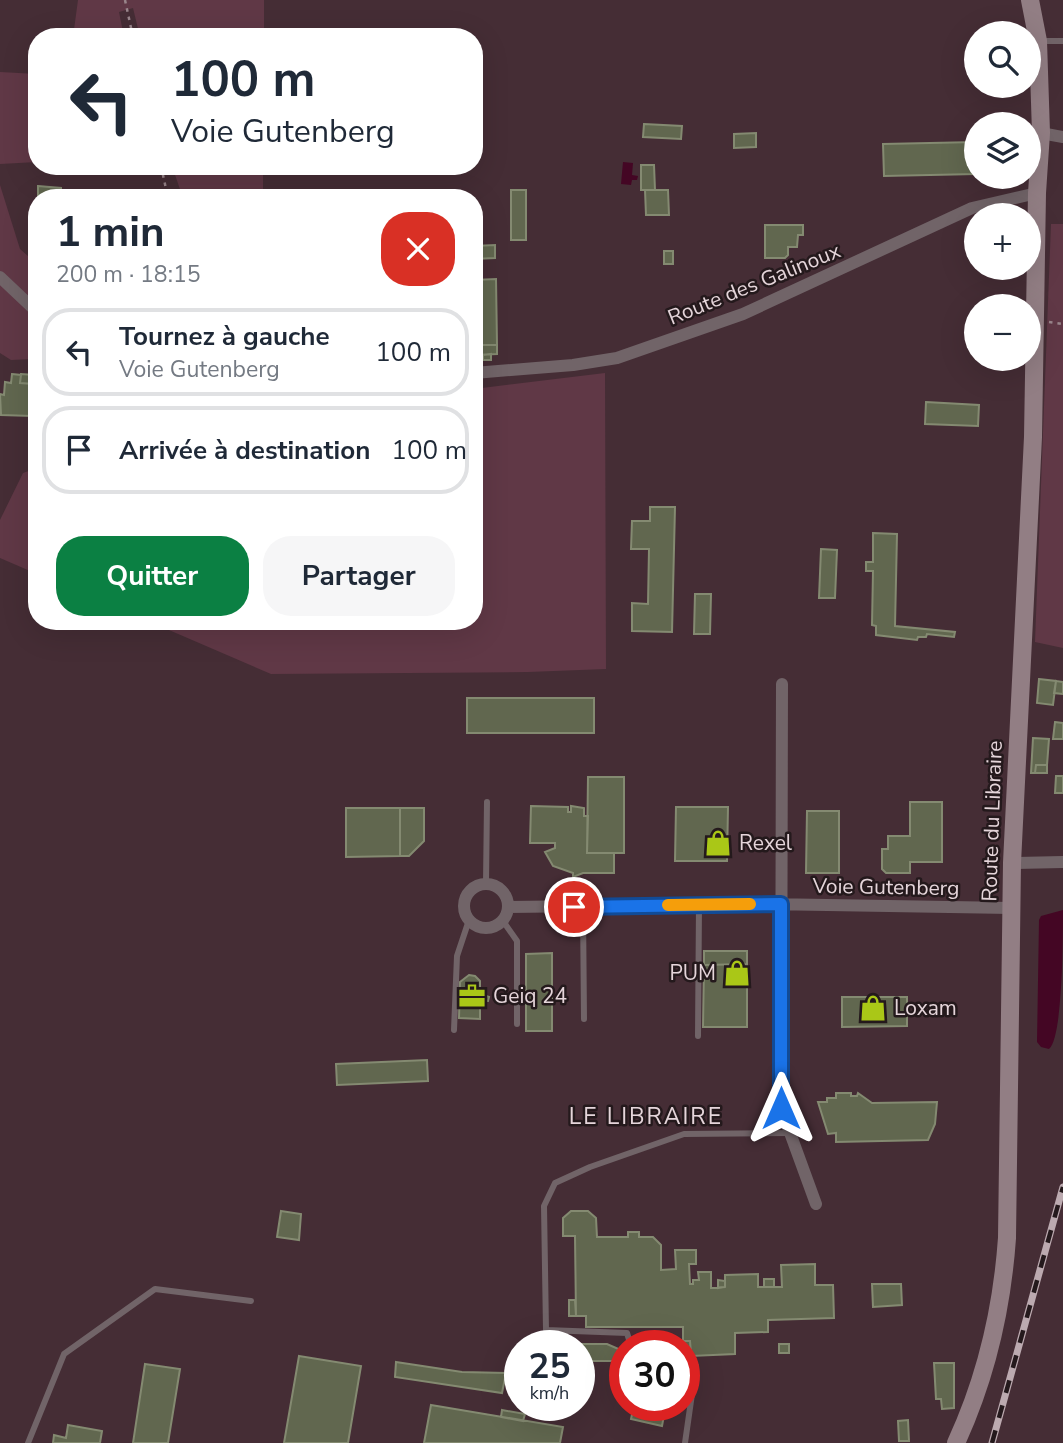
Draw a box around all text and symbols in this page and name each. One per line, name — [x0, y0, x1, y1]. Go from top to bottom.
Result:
map controls — [964, 21, 1041, 371]
button: search — [964, 21, 1041, 98]
text: 100 m — [171, 46, 315, 113]
icon: left — [56, 56, 147, 147]
text: Voie Gutenberg — [171, 110, 395, 153]
button: layers — [964, 112, 1041, 189]
button: + — [964, 203, 1041, 280]
text: 1 min — [56, 204, 165, 261]
button: close — [381, 212, 455, 286]
street label: Route des Galinoux — [664, 237, 844, 331]
text: 200 m · 18:15 — [56, 259, 201, 290]
button: − — [964, 294, 1041, 371]
text: Tournez à gauche — [119, 319, 330, 354]
icon: left — [60, 333, 98, 371]
text: 100 m — [375, 335, 451, 370]
text: Voie Gutenberg — [119, 354, 280, 385]
icon: arrive — [60, 431, 98, 469]
text: Arrivée à destination — [119, 433, 370, 468]
text: 100 m — [391, 433, 467, 468]
button: Quitter — [56, 536, 249, 616]
button: Partager — [263, 536, 455, 616]
street label: Route du Libraire — [975, 740, 1009, 902]
shop icon: Rexel — [703, 828, 733, 858]
place label: Rexel — [739, 829, 793, 857]
street label: Voie Gutenberg — [811, 872, 960, 902]
pin — [544, 877, 604, 937]
icon: arrive — [555, 888, 593, 926]
shop icon: PUM — [722, 958, 752, 988]
place label: PUM — [669, 959, 716, 987]
office icon: Geiq 24 — [457, 981, 487, 1011]
place label: Geiq 24 — [493, 982, 567, 1010]
shop icon: Loxam — [858, 993, 888, 1023]
place label: Loxam — [894, 994, 957, 1022]
position arrow — [744, 1071, 818, 1145]
district label: LE LIBRAIRE — [569, 1101, 723, 1132]
speed limit sign: 30 — [609, 1330, 700, 1421]
text: 25 — [528, 1343, 571, 1390]
text: km/h — [530, 1381, 569, 1405]

